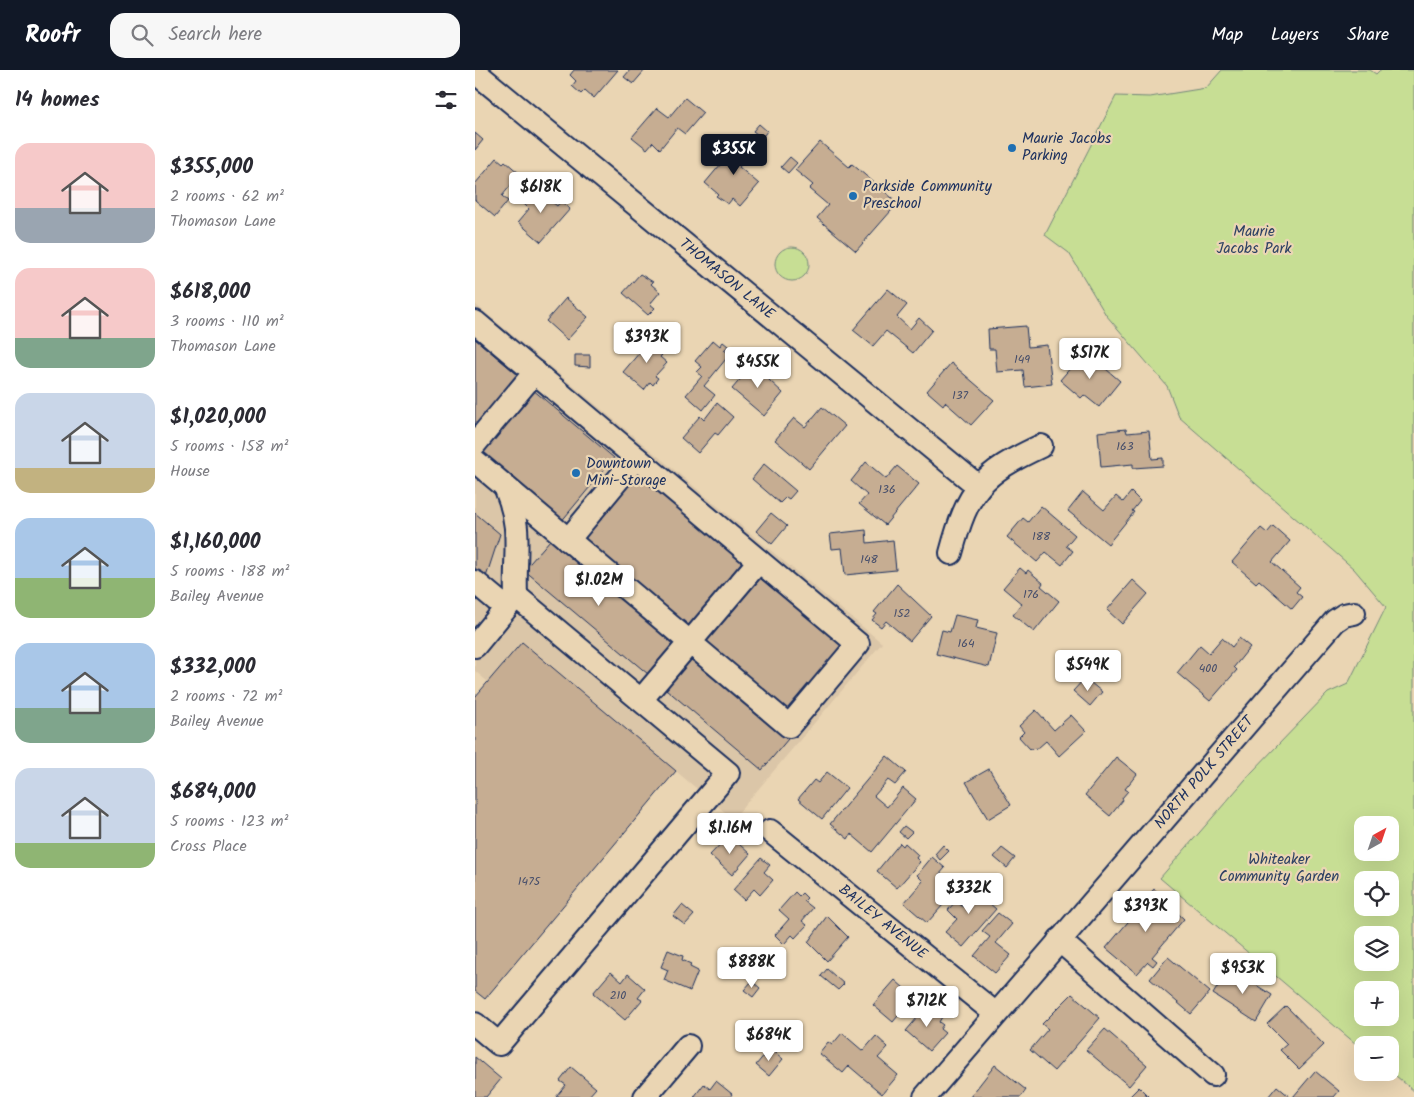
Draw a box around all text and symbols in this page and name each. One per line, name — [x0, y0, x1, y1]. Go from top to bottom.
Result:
search box — [110, 13, 460, 58]
text: Roofr — [25, 16, 80, 55]
text: Search here — [168, 20, 262, 50]
icon: search — [128, 21, 156, 49]
text: Map — [1212, 21, 1243, 50]
text: Layers — [1271, 21, 1319, 50]
text: Share — [1347, 21, 1389, 50]
text: 14 homes — [15, 84, 100, 117]
icon: filters — [432, 86, 460, 114]
place label: Maurie Jacobs Parking — [1022, 127, 1112, 168]
pin: $355K — [699, 134, 769, 176]
text: $355K — [712, 137, 756, 162]
marker: Maurie Jacobs Parking — [1006, 142, 1018, 154]
text: $355,000 — [170, 151, 253, 184]
icon: home — [55, 163, 115, 223]
pin: $618K — [506, 172, 576, 214]
text: $618K — [520, 175, 562, 200]
place label: Parkside Community Preschool — [863, 175, 993, 216]
text: 2 rooms · 62 m² — [170, 184, 284, 209]
marker: Parkside Community Preschool — [847, 190, 859, 202]
text: Thomason Lane — [170, 209, 276, 234]
park label: Maurie Jacobs Park — [1217, 220, 1292, 261]
street label: THOMASON LANE — [674, 232, 781, 327]
text: $618,000 — [170, 276, 250, 309]
icon: home — [55, 288, 115, 348]
text: 3 rooms · 110 m² — [170, 309, 284, 334]
pin: $393K — [612, 322, 682, 364]
text: $393K — [625, 325, 669, 350]
text: Thomason Lane — [170, 334, 276, 359]
pin: $517K — [1055, 338, 1125, 380]
text: $517K — [1070, 341, 1110, 366]
pin: $455K — [723, 346, 793, 389]
text: $455K — [736, 350, 780, 375]
house number: 149 — [1014, 350, 1030, 369]
house number: 137 — [952, 386, 969, 405]
text: $1,020,000 — [170, 401, 266, 434]
icon: home — [55, 413, 115, 473]
text: 5 rooms · 158 m² — [170, 434, 288, 459]
house number: 163 — [1116, 437, 1134, 456]
place label: Downtown Mini-Storage — [586, 452, 667, 493]
text: House — [170, 459, 210, 484]
marker: Downtown Mini-Storage — [570, 467, 582, 479]
house number: 136 — [878, 480, 896, 499]
text: $1,160,000 — [170, 526, 261, 559]
house number: 188 — [1032, 527, 1051, 546]
icon: home — [55, 538, 115, 598]
house number: 148 — [860, 550, 879, 569]
text: 5 rooms · 188 m² — [170, 559, 289, 584]
pin: $1.02M — [558, 564, 640, 607]
text: $1.02M — [575, 568, 623, 593]
text: Bailey Avenue — [170, 584, 264, 609]
house number: 176 — [1023, 585, 1039, 604]
house number: 152 — [893, 604, 911, 623]
house number: 164 — [957, 634, 975, 653]
pin: $549K — [1053, 650, 1123, 692]
text: $332,000 — [170, 651, 255, 684]
text: $549K — [1066, 653, 1110, 678]
house number: 400 — [1199, 659, 1217, 678]
icon: home — [55, 663, 115, 723]
text: 2 rooms · 72 m² — [170, 684, 282, 709]
text: Bailey Avenue — [170, 709, 264, 734]
street label: NORTH POLK STREET — [1149, 709, 1261, 835]
text: $684,000 — [170, 776, 255, 809]
icon: home — [55, 788, 115, 848]
text: 5 rooms · 123 m² — [170, 809, 289, 834]
pin: $1.16M — [689, 812, 771, 855]
text: $1.16M — [708, 816, 752, 841]
north arrow — [1354, 816, 1399, 861]
map controls — [1354, 816, 1399, 1081]
text: Cross Place — [170, 834, 247, 859]
park label: Whiteaker Community Garden — [1219, 848, 1339, 889]
button: locate — [1354, 871, 1399, 916]
house number: 1475 — [518, 872, 542, 891]
pin: $332K — [934, 872, 1004, 915]
text: $332K — [946, 876, 992, 901]
street label: BAILEY AVENUE — [833, 879, 933, 967]
pin: $393K — [1111, 890, 1181, 933]
text: $393K — [1124, 894, 1168, 919]
button: layers — [1354, 926, 1399, 971]
pin: $888K — [717, 946, 787, 989]
text: $888K — [728, 950, 776, 975]
pin: $953K — [1208, 952, 1278, 995]
text: $953K — [1221, 956, 1265, 981]
button: + — [1354, 981, 1399, 1026]
house number: 210 — [610, 986, 626, 1005]
pin: $712K — [892, 986, 962, 1028]
text: $712K — [907, 989, 947, 1014]
pin: $684K — [734, 1020, 804, 1062]
text: $684K — [746, 1023, 792, 1048]
button: − — [1354, 1036, 1399, 1081]

